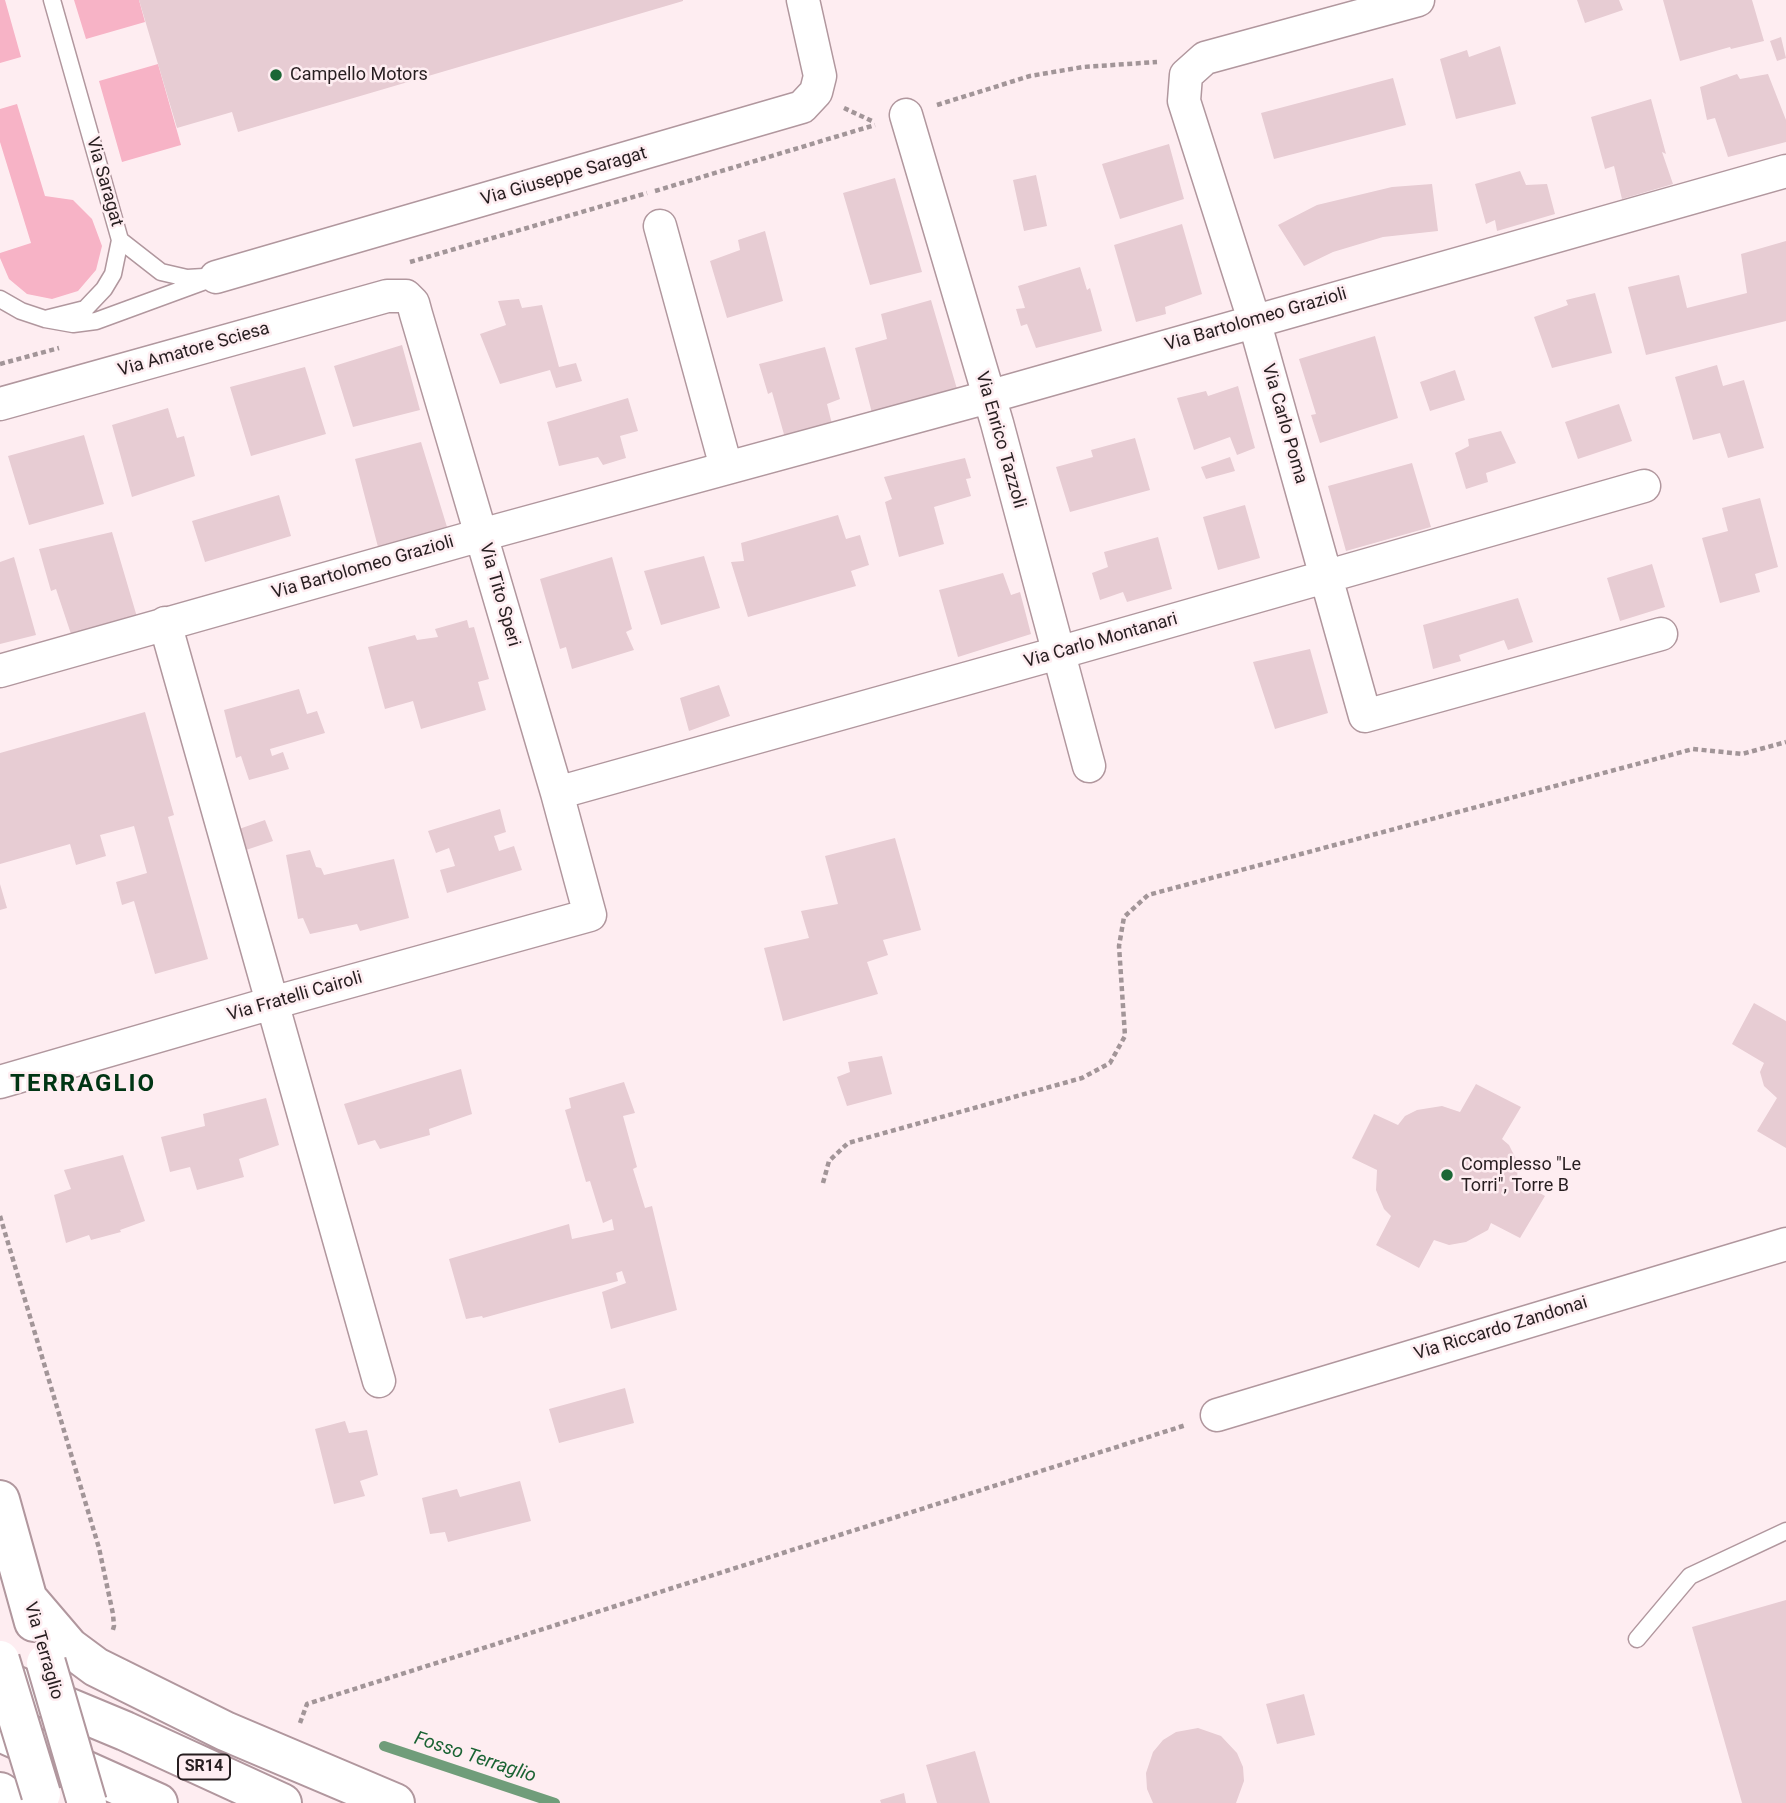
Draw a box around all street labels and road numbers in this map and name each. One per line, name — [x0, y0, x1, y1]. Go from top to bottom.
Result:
street label: Via Saragat — [81, 135, 127, 229]
street label: Via Giuseppe Saragat — [479, 143, 649, 211]
street label: Via Bartolomeo Grazioli — [1162, 284, 1350, 356]
street label: Via Amatore Sciesa — [116, 318, 272, 382]
street label: Via Carlo Poma — [1257, 361, 1311, 487]
street label: Via Enrico Tazzoli — [970, 369, 1030, 511]
street label: Via Bartolomeo Grazioli — [269, 532, 457, 604]
street label: Via Tito Speri — [474, 541, 524, 649]
street label: Via Carlo Montanari — [1022, 609, 1180, 673]
street label: Via Fratelli Cairoli — [225, 967, 365, 1027]
street label: Via Riccardo Zandonai — [1412, 1292, 1590, 1366]
street label: Via Terraglio — [19, 1600, 67, 1702]
road number: SR14 — [178, 1754, 230, 1779]

